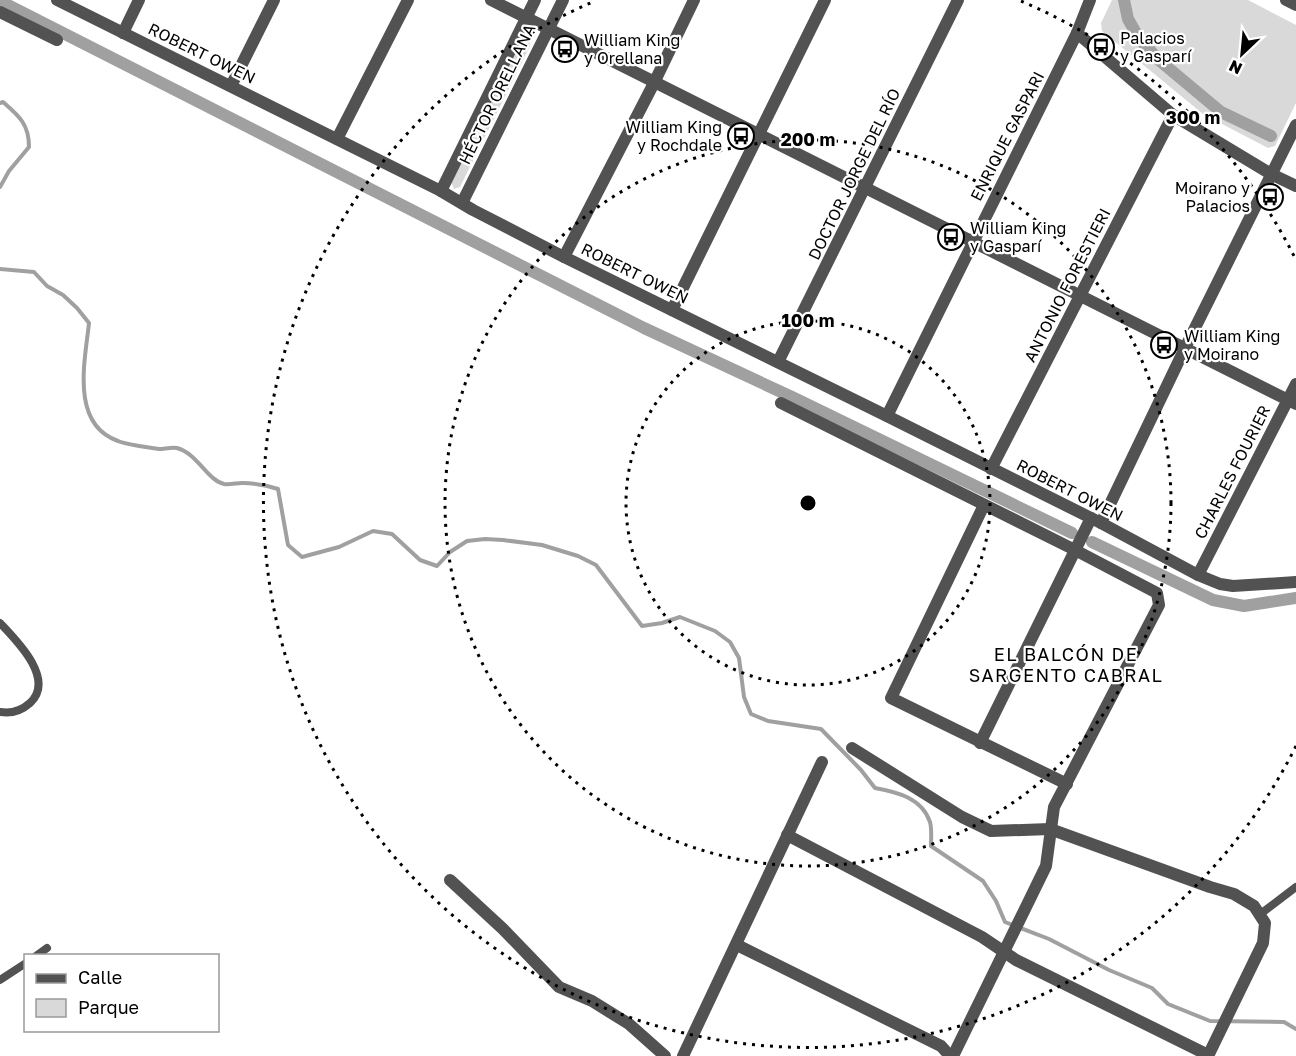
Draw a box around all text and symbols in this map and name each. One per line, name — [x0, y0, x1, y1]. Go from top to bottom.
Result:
street label: ROBERT OWEN — [145, 18, 259, 88]
street label: HÉCTOR ORELLANA — [454, 20, 540, 167]
north arrow — [1212, 24, 1272, 84]
place label: Palacios y Gasparí — [1120, 28, 1193, 66]
place label: William King y Orellana — [584, 30, 680, 68]
bus stop icon: Palacios y Gasparí — [1086, 32, 1116, 62]
bus stop icon: William King y Orellana — [550, 34, 580, 64]
text: N — [1226, 56, 1245, 79]
street label: ENRIQUE GASPARI — [966, 68, 1048, 204]
street label: DOCTOR JORGE DEL RÍO — [804, 85, 904, 263]
text: 300 m — [1166, 106, 1220, 128]
place label: William King y Rochdale — [626, 117, 722, 155]
bus stop icon: William King y Rochdale — [726, 121, 756, 151]
text: 200 m — [781, 128, 835, 150]
place label: Moirano y Palacios — [1175, 178, 1250, 216]
bus stop icon: Moirano y Palacios — [1255, 182, 1285, 212]
street label: ANTONIO FORESTIERI — [1020, 205, 1114, 365]
place label: William King y Gasparí — [970, 218, 1066, 256]
bus stop icon: William King y Gasparí — [936, 222, 966, 252]
street label: ROBERT OWEN — [578, 238, 692, 308]
text: 100 m — [782, 309, 834, 331]
place label: William King y Moirano — [1184, 326, 1280, 364]
bus stop icon: William King y Moirano — [1149, 330, 1179, 360]
street label: CHARLES FOURIER — [1190, 402, 1274, 542]
street label: ROBERT OWEN — [1013, 455, 1127, 525]
centre of rings — [798, 493, 818, 513]
district label: EL BALCÓN DE SARGENTO CABRAL — [969, 643, 1163, 686]
legend — [24, 954, 219, 1032]
text: Calle — [78, 966, 122, 988]
text: Parque — [78, 996, 139, 1018]

